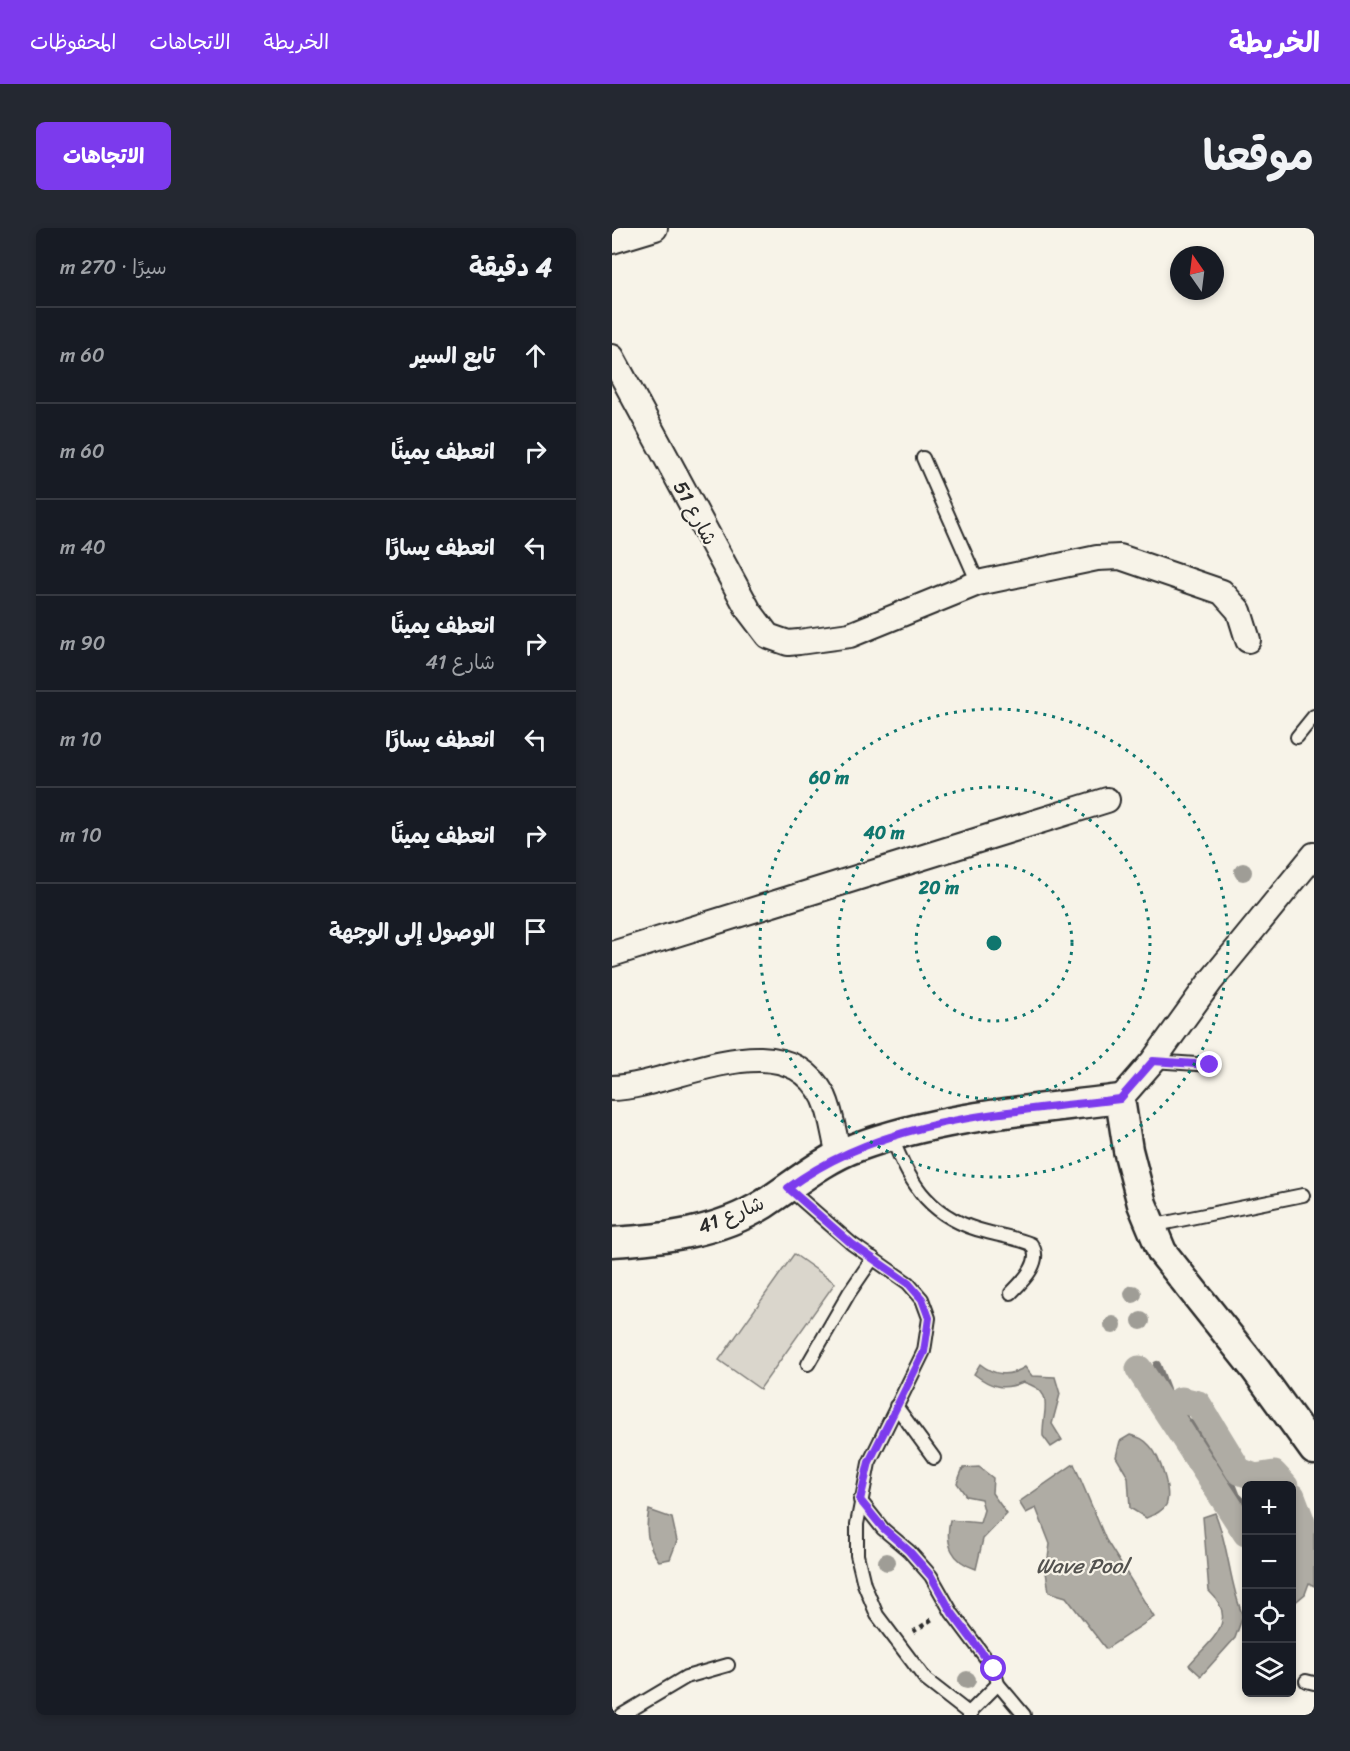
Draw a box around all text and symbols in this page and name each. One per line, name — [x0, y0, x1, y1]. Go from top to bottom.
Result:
text: الخريطة — [1229, 18, 1320, 67]
text: المحفوظات — [30, 23, 116, 61]
text: الاتجاهات — [149, 23, 231, 61]
text: الخريطة — [264, 23, 329, 61]
text: موقعنا — [1203, 119, 1314, 193]
button: الاتجاهات — [36, 122, 171, 190]
text: 4 دقيقة — [469, 244, 552, 290]
north arrow — [1170, 246, 1224, 300]
text: سيرًا · 270 m — [60, 250, 167, 285]
text: تابع السير — [411, 336, 495, 375]
text: 60 m — [60, 338, 105, 373]
icon: ahead — [519, 339, 552, 372]
text: انعطف يمينًا — [391, 432, 495, 471]
text: 60 m — [60, 434, 105, 469]
icon: right — [519, 435, 552, 468]
street label: شارع 51 — [663, 474, 727, 552]
text: انعطف يسارًا — [385, 528, 495, 567]
text: 40 m — [60, 530, 106, 565]
icon: left — [519, 531, 552, 564]
text: انعطف يمينًا — [391, 606, 495, 645]
text: 90 m — [60, 626, 106, 661]
icon: right — [519, 627, 552, 660]
text: شارع 41 — [425, 645, 495, 680]
text: انعطف يسارًا — [385, 720, 495, 759]
text: 10 m — [60, 722, 102, 757]
icon: left — [519, 723, 552, 756]
text: 60 m — [808, 762, 849, 794]
text: انعطف يمينًا — [391, 816, 495, 855]
text: 40 m — [862, 817, 905, 849]
text: 10 m — [60, 818, 102, 853]
icon: right — [519, 819, 552, 852]
text: 20 m — [918, 872, 959, 904]
text: الوصول إلى الوجهة — [329, 912, 495, 951]
icon: arrive — [519, 915, 552, 948]
centre of rings — [984, 933, 1004, 953]
route end — [1196, 1051, 1222, 1077]
street label: شارع 41 — [692, 1186, 770, 1244]
map controls — [1242, 1481, 1296, 1697]
button: + — [1242, 1481, 1296, 1535]
button: − — [1242, 1535, 1296, 1589]
water label: Wave Pool — [1036, 1547, 1133, 1585]
button: locate — [1242, 1589, 1296, 1643]
button: layers — [1242, 1643, 1296, 1697]
route start — [980, 1655, 1006, 1681]

